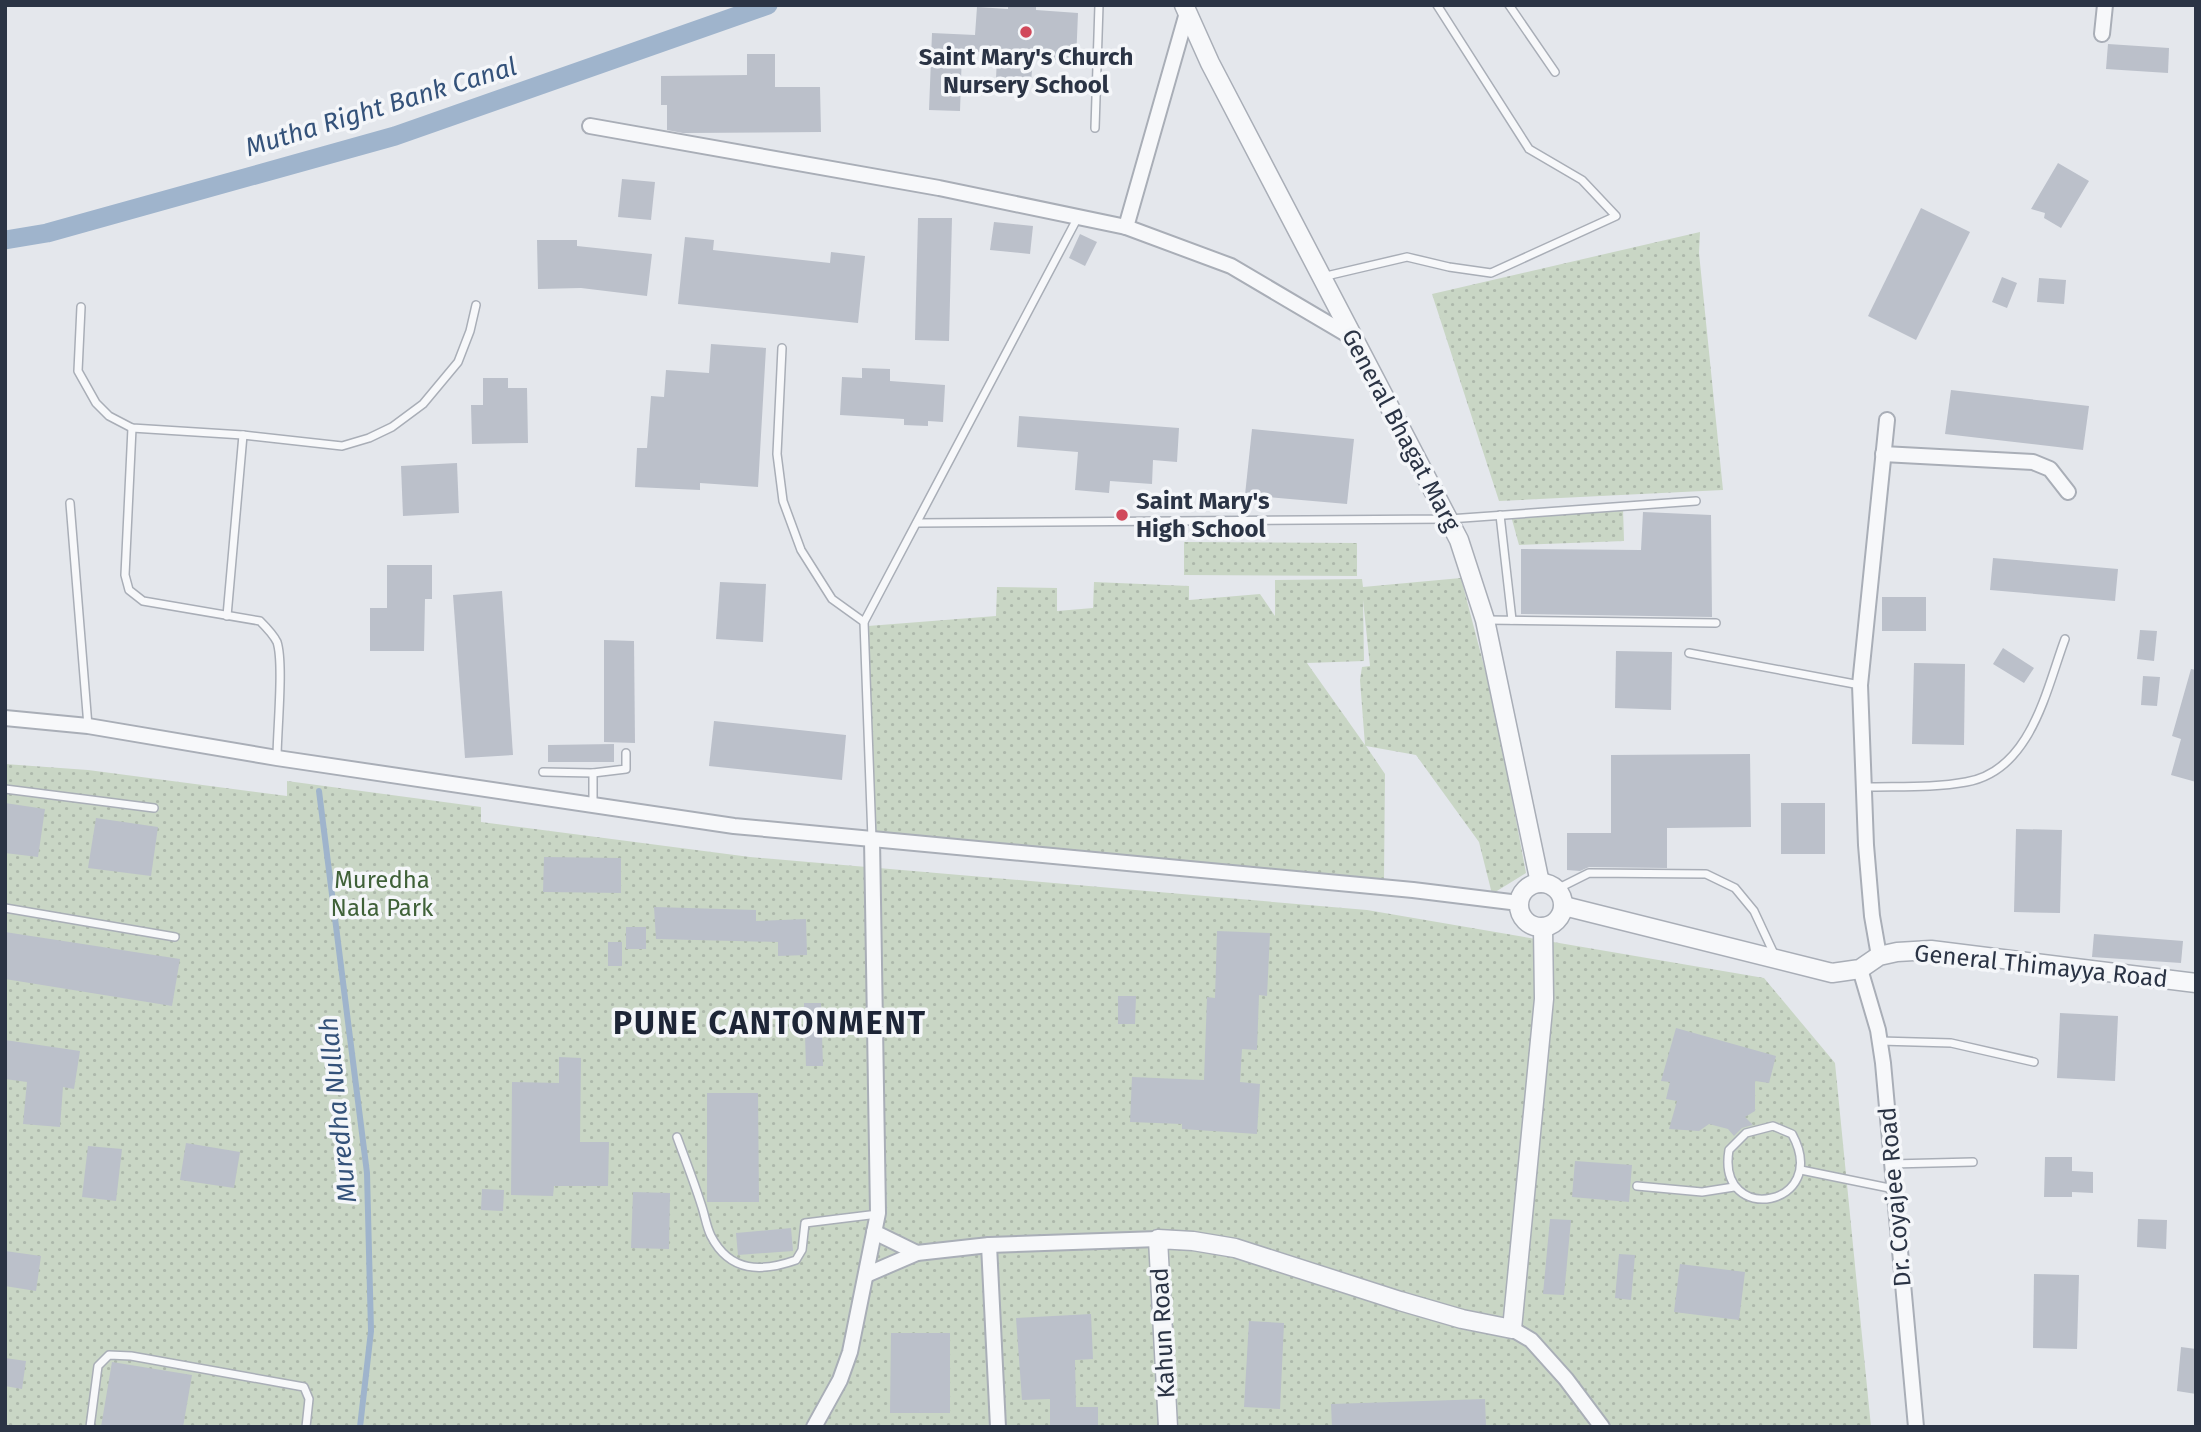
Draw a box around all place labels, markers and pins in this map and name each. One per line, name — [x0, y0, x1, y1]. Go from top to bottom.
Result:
marker: Saint Mary's Church Nursery School — [1018, 24, 1034, 40]
place label: Saint Mary's Church Nursery School — [919, 43, 1133, 99]
place label: Saint Mary's High School — [1136, 487, 1270, 543]
marker: Saint Mary's High School — [1114, 507, 1130, 523]

